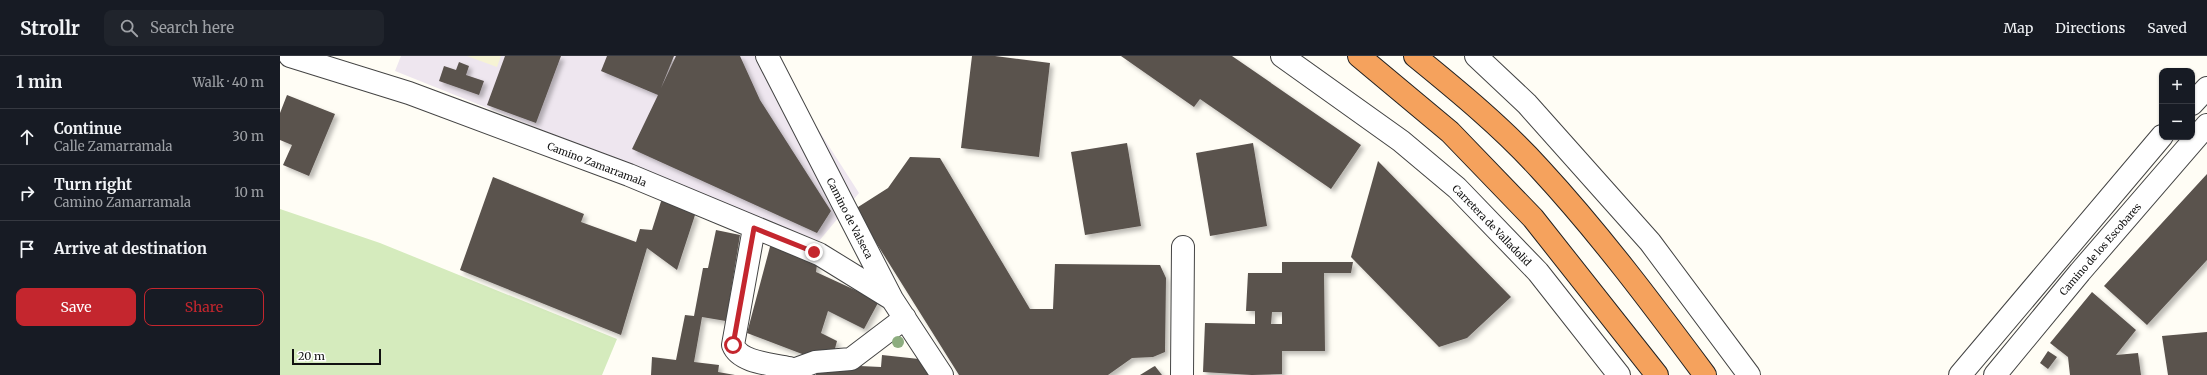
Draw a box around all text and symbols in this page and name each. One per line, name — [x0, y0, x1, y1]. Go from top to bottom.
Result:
search box — [104, 10, 384, 46]
text: Strollr — [20, 16, 80, 40]
icon: search — [118, 17, 140, 39]
text: Search here — [150, 18, 234, 37]
text: Map — [2003, 19, 2033, 37]
text: Directions — [2055, 19, 2125, 37]
text: Saved — [2147, 19, 2187, 37]
map controls — [2159, 68, 2195, 140]
button: + — [2159, 68, 2195, 104]
text: 1 min — [16, 71, 62, 93]
text: Walk · 40 m — [192, 74, 264, 91]
button: − — [2159, 104, 2195, 140]
text: Continue — [54, 119, 122, 138]
icon: ahead — [16, 126, 38, 148]
text: 30 m — [232, 128, 264, 145]
text: Calle Zamarramala — [54, 138, 173, 155]
street label: Camino Zamarramala — [545, 140, 649, 190]
text: Turn right — [54, 175, 132, 194]
street label: Camino de Valseca — [824, 176, 876, 261]
icon: right — [16, 182, 38, 204]
street label: Carretera de Valladolid — [1449, 182, 1534, 269]
text: 10 m — [234, 184, 264, 201]
text: Camino Zamarramala — [54, 194, 191, 211]
street label: Camino de los Escobares — [2057, 200, 2144, 298]
icon: arrive — [16, 238, 38, 260]
text: Arrive at destination — [54, 239, 207, 258]
route end — [805, 243, 823, 261]
button: Save — [16, 288, 136, 326]
button: Share — [144, 288, 264, 326]
route start — [724, 336, 742, 354]
scale bar — [292, 347, 381, 366]
text: 20 m — [298, 349, 325, 363]

